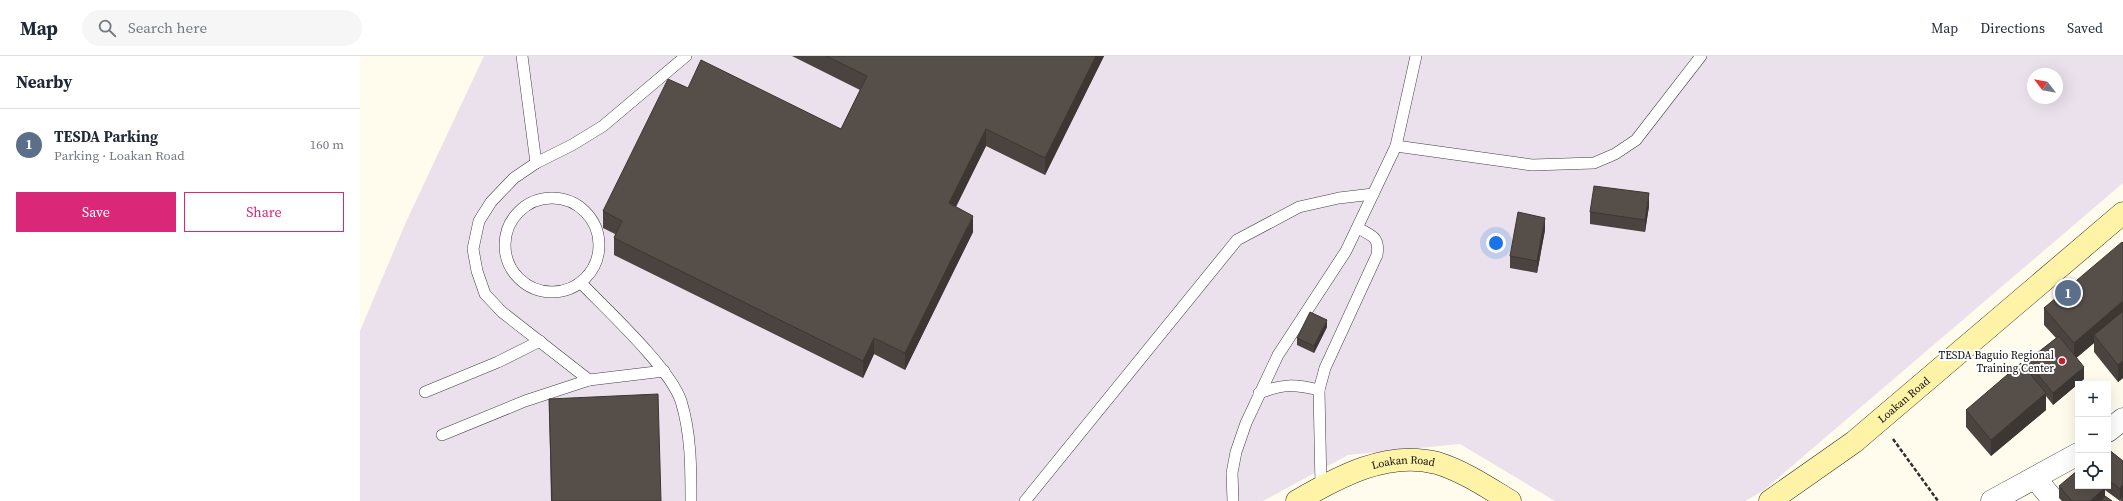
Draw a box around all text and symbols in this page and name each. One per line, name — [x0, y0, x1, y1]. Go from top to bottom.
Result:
search box — [82, 10, 362, 46]
text: Map — [20, 15, 58, 41]
icon: search — [96, 17, 118, 39]
text: Search here — [128, 17, 207, 38]
text: Map — [1931, 18, 1958, 38]
text: Directions — [1980, 18, 2045, 38]
text: Saved — [2067, 18, 2103, 38]
north arrow — [2027, 68, 2063, 104]
text: Nearby — [16, 70, 72, 94]
text: TESDA Parking — [54, 126, 158, 147]
text: 1 — [25, 136, 33, 153]
text: 160 m — [310, 136, 344, 153]
text: Parking · Loakan Road — [54, 147, 185, 164]
button: Save — [16, 192, 176, 232]
button: Share — [184, 192, 344, 232]
your location — [1486, 233, 1506, 253]
pin: 1 — [2055, 278, 2081, 308]
place label: TESDA Baguio Regional Training Center — [1939, 348, 2054, 376]
marker: TESDA Baguio Regional Training Center — [2057, 356, 2067, 366]
street label: Loakan Road — [1875, 373, 1934, 426]
map controls — [2075, 381, 2111, 489]
button: + — [2075, 381, 2111, 417]
button: − — [2075, 417, 2111, 453]
street label: Loakan Road — [1370, 452, 1437, 473]
button: locate — [2075, 453, 2111, 489]

